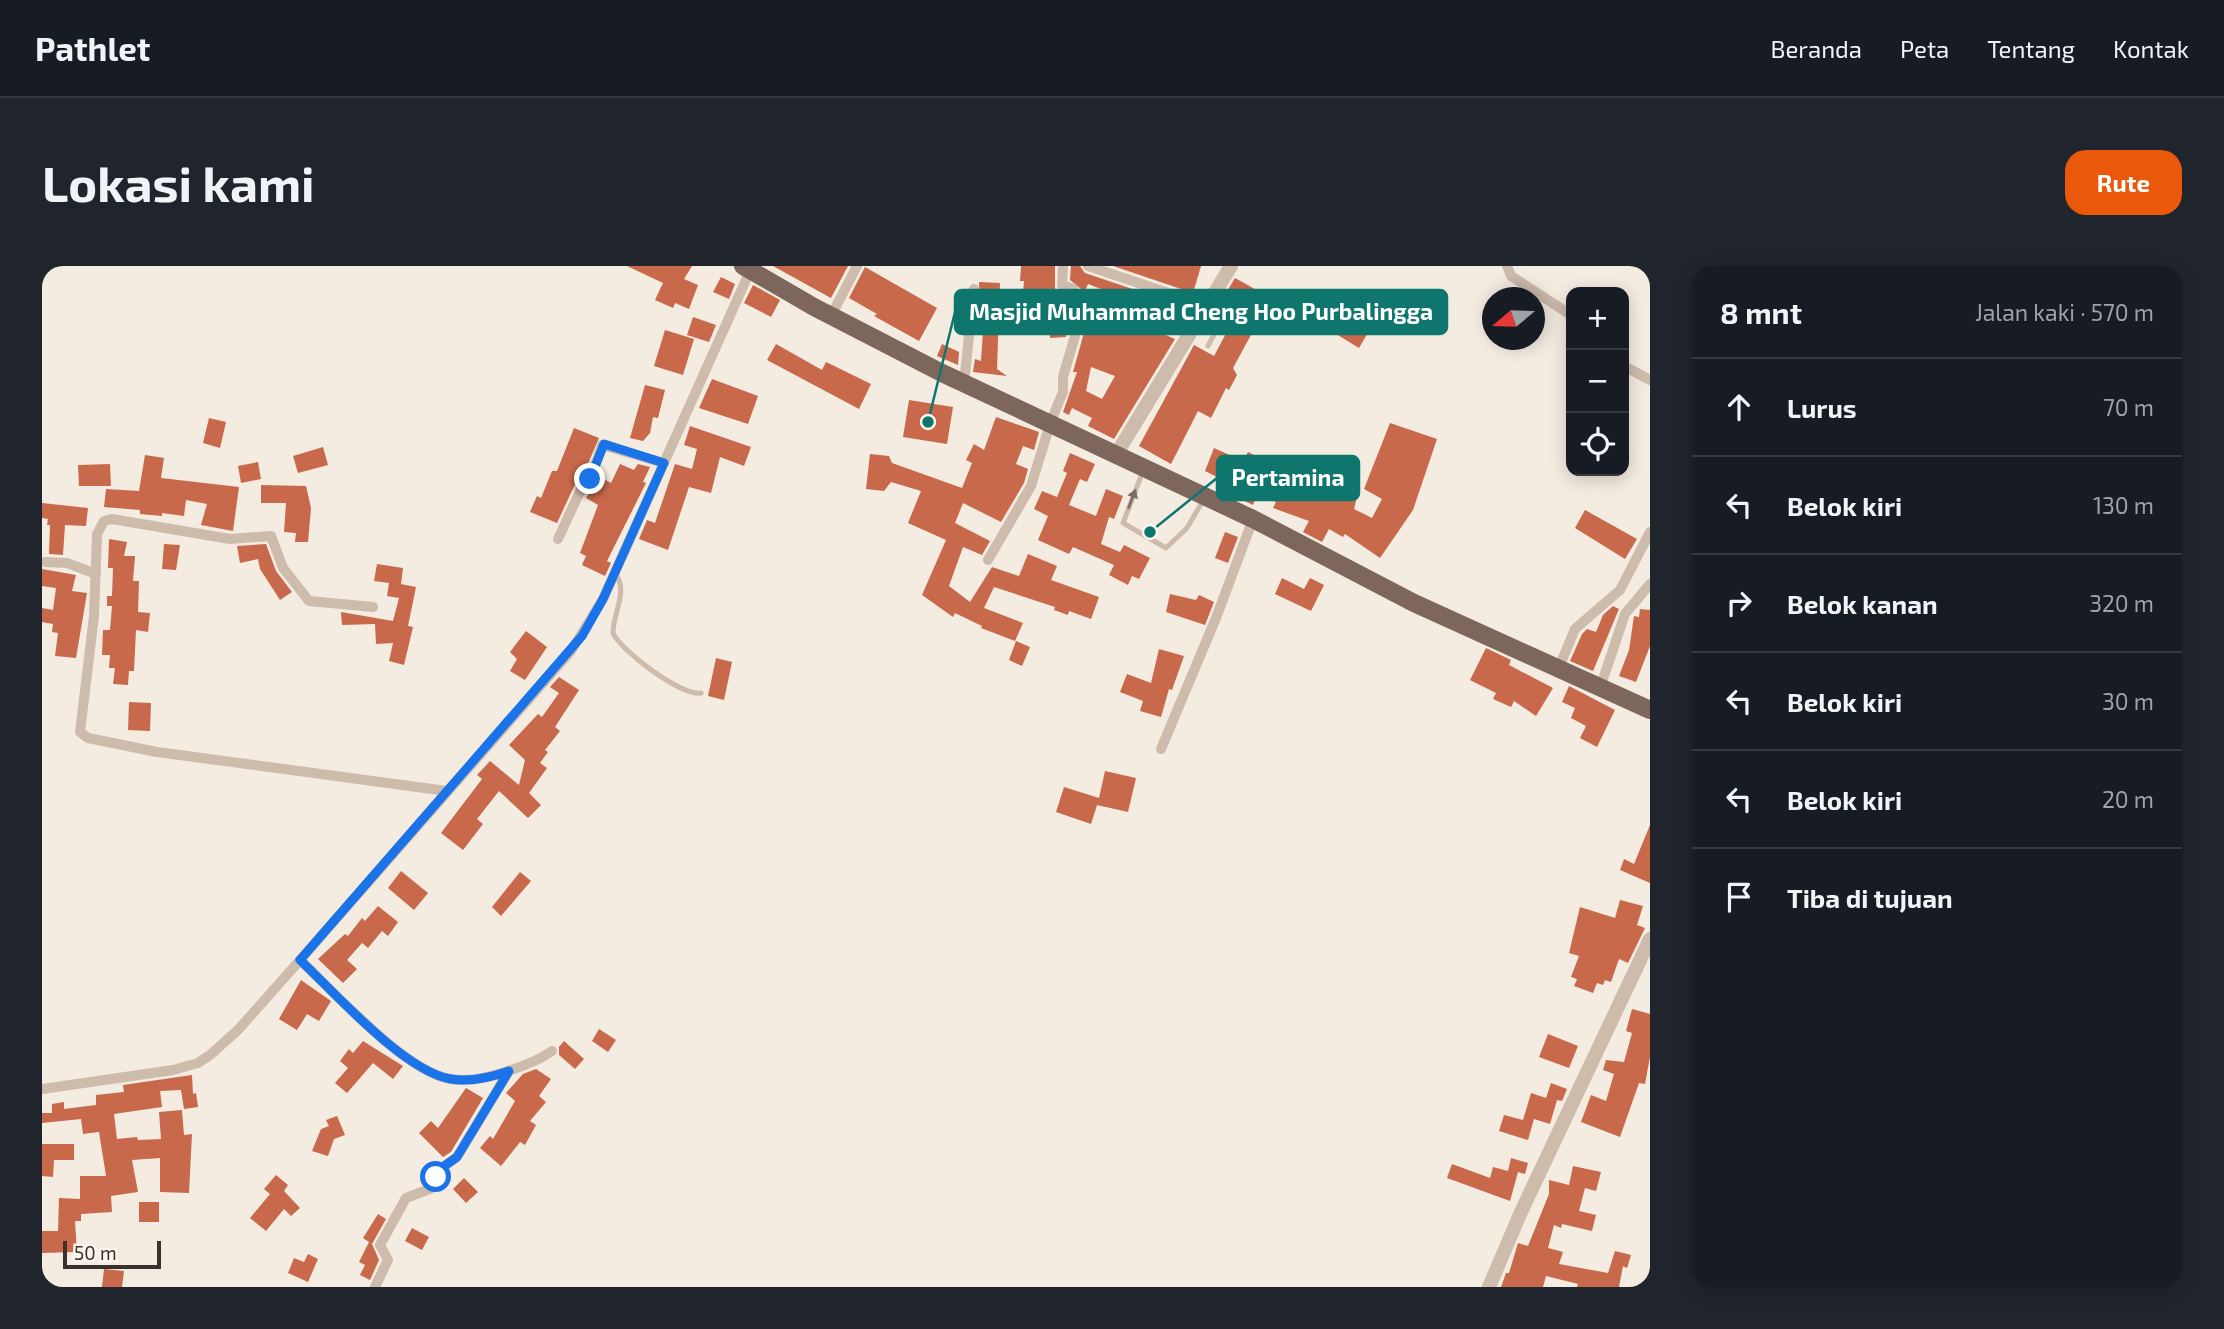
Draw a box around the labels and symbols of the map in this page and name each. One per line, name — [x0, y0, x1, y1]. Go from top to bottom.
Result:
north arrow — [1482, 287, 1545, 350]
callout: Masjid Muhammad Cheng Hoo Purbalingga — [955, 290, 1447, 334]
text: Masjid Muhammad Cheng Hoo Purbalingga — [969, 297, 1433, 325]
callout: Pertamina — [1217, 456, 1359, 500]
route end — [574, 463, 605, 494]
text: Pertamina — [1231, 463, 1345, 491]
one-way arrow — [1127, 488, 1138, 509]
route start — [420, 1161, 451, 1192]
scale bar — [63, 1238, 161, 1270]

